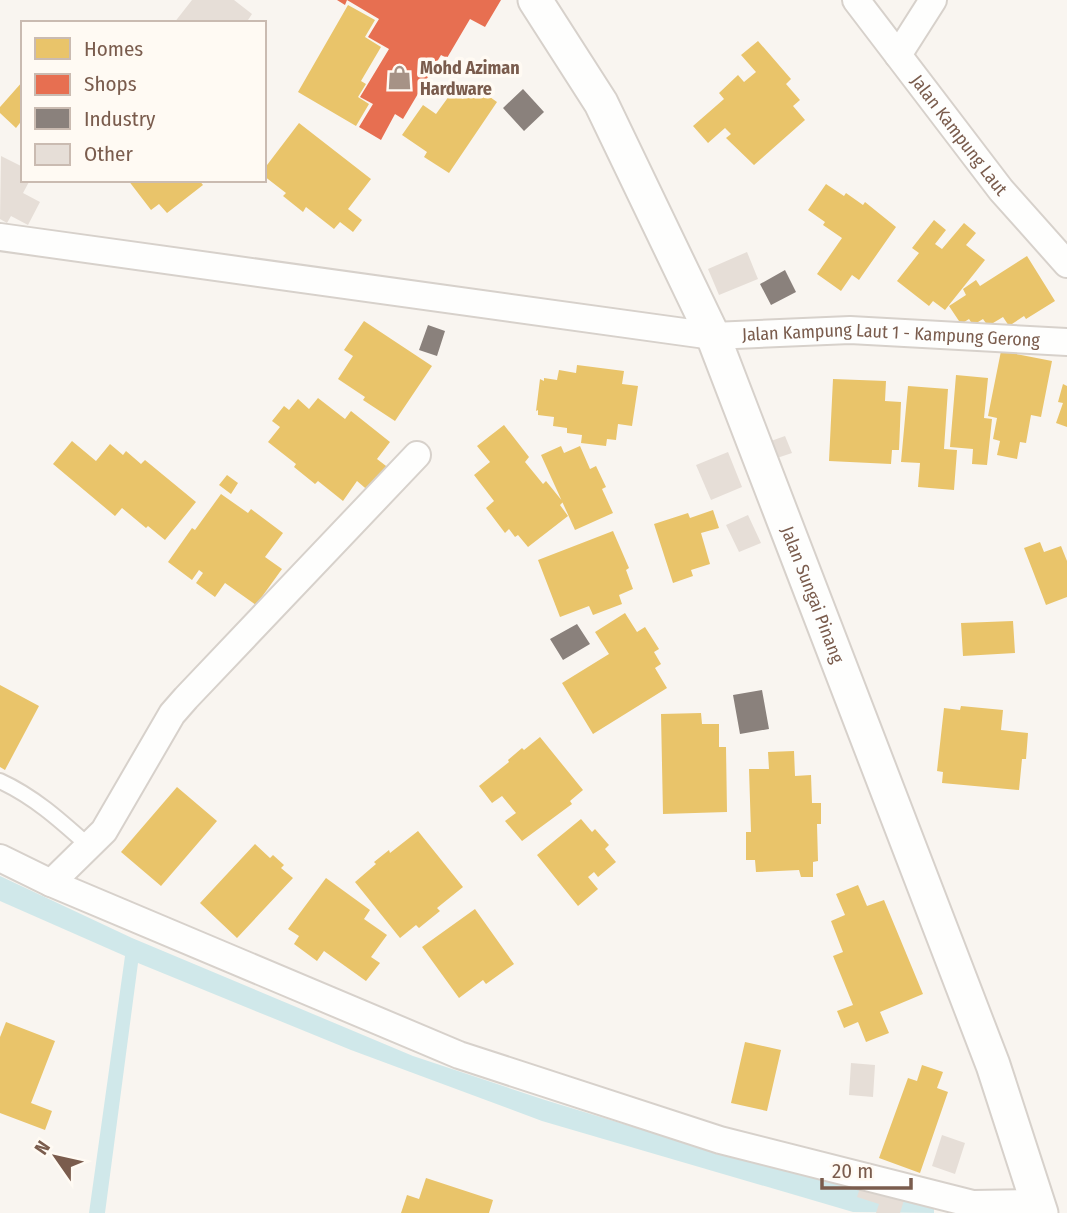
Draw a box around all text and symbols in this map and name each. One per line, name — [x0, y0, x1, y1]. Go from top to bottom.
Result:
legend — [21, 21, 266, 182]
text: Homes — [84, 36, 143, 62]
place label: Mohd Aziman Hardware — [420, 57, 520, 100]
shop icon: Mohd Aziman Hardware — [386, 64, 414, 92]
street label: Jalan Kampung Laut — [906, 70, 1012, 200]
text: Shops — [84, 71, 137, 97]
text: Industry — [84, 106, 156, 132]
text: Other — [84, 141, 133, 167]
street label: Jalan Kampung Laut 1 - Kampung Gerong — [742, 319, 1041, 352]
street label: Jalan Sungai Pinang — [776, 523, 849, 667]
north arrow — [21, 1122, 91, 1192]
text: N — [30, 1137, 55, 1159]
scale bar — [822, 1146, 911, 1190]
text: 20 m — [832, 1158, 873, 1184]

